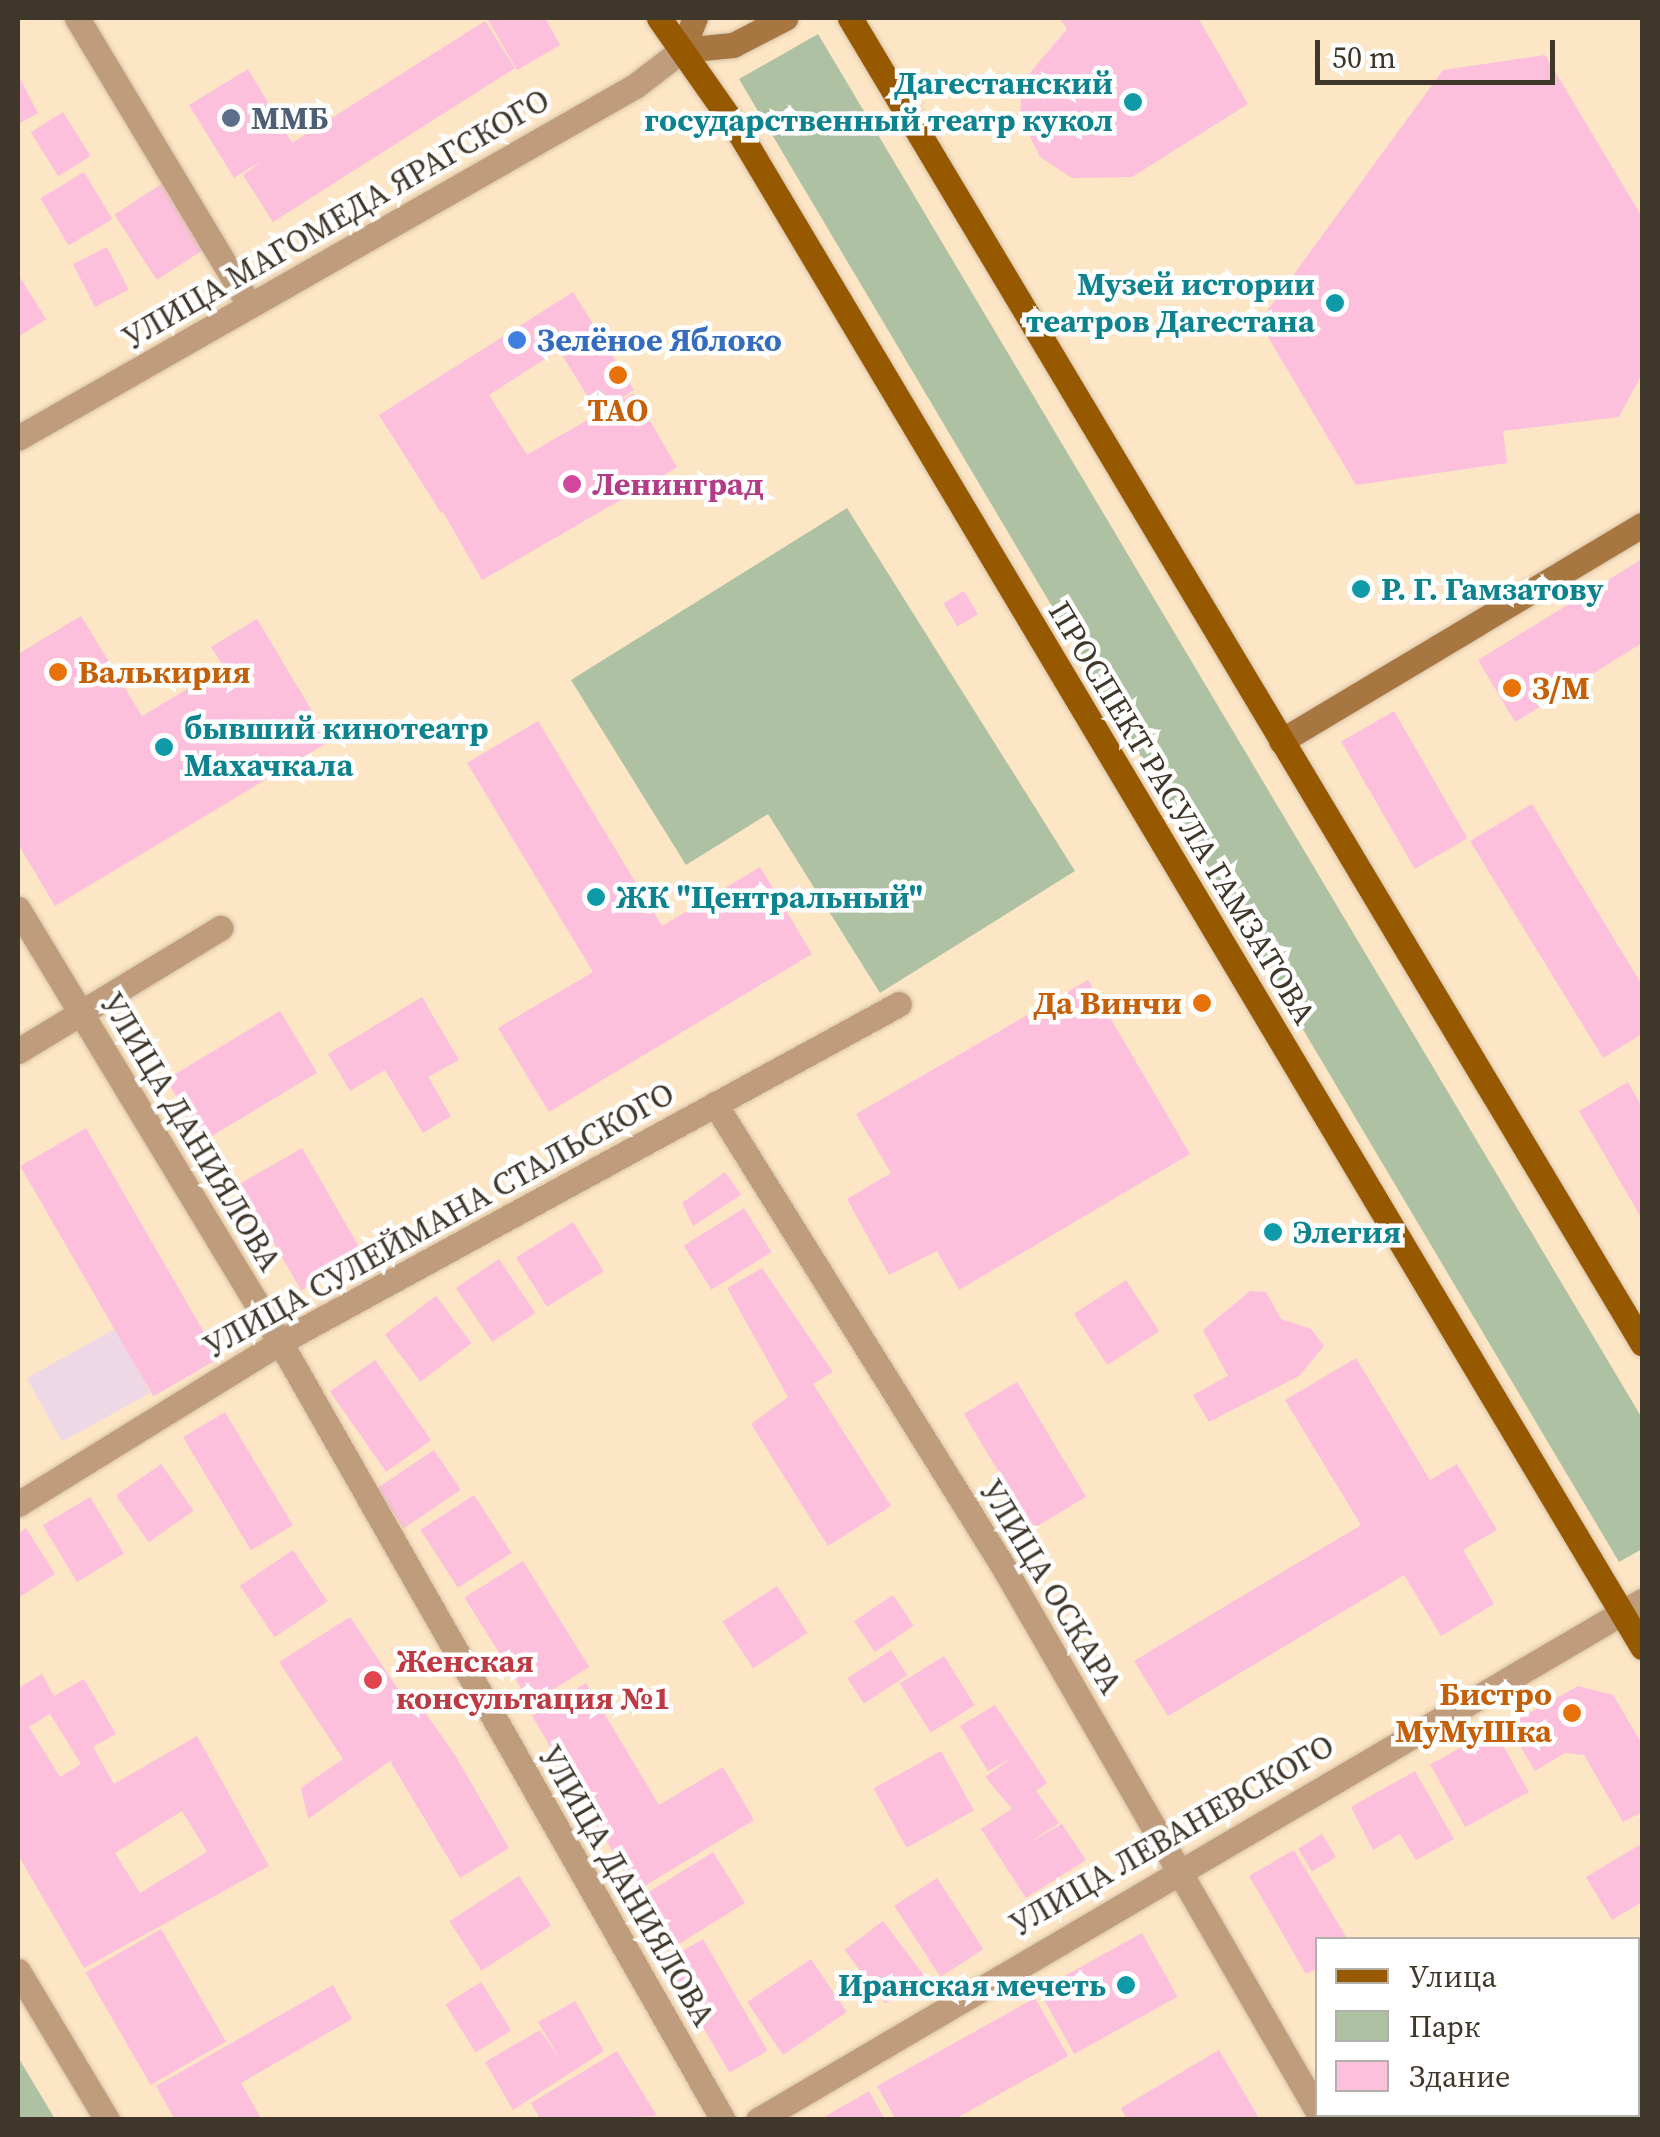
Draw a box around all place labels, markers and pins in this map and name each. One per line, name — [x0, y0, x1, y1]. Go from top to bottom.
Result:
place label: Дагестанский государственный театр кукол — [644, 65, 1113, 140]
marker: Дагестанский государственный театр кукол — [1122, 91, 1144, 113]
place label: ММБ — [251, 99, 328, 137]
marker: ММБ — [220, 107, 242, 129]
place label: Музей истории театров Дагестана — [1026, 266, 1315, 341]
marker: Музей истории театров Дагестана — [1324, 292, 1346, 314]
place label: Зелёное Яблоко — [537, 321, 782, 359]
marker: Зелёное Яблоко — [506, 329, 528, 351]
marker: ТАО — [607, 364, 629, 386]
place label: ТАО — [587, 391, 649, 429]
place label: Ленинград — [592, 465, 764, 503]
marker: Ленинград — [561, 473, 583, 495]
place label: Р. Г. Гамзатову — [1381, 570, 1604, 608]
marker: Р. Г. Гамзатову — [1350, 578, 1372, 600]
place label: Валькирия — [78, 653, 251, 691]
marker: Валькирия — [47, 661, 69, 683]
place label: З/М — [1532, 669, 1590, 707]
marker: З/М — [1501, 677, 1523, 699]
place label: бывший кинотеатр Махачкала — [184, 710, 489, 785]
marker: бывший кинотеатр Махачкала — [153, 736, 175, 758]
place label: ЖК "Центральный" — [616, 878, 923, 916]
marker: ЖК "Центральный" — [585, 886, 607, 908]
place label: Да Винчи — [1034, 984, 1182, 1022]
marker: Да Винчи — [1191, 992, 1213, 1014]
place label: Элегия — [1293, 1213, 1401, 1251]
marker: Элегия — [1262, 1221, 1284, 1243]
place label: Женская консультация №1 — [396, 1643, 671, 1718]
marker: Женская консультация №1 — [360, 1667, 386, 1693]
place label: Бистро МуМуШка — [1395, 1676, 1552, 1751]
marker: Бистро МуМуШка — [1561, 1702, 1583, 1724]
place label: Иранская мечеть — [838, 1966, 1106, 2004]
marker: Иранская мечеть — [1115, 1974, 1137, 1996]

